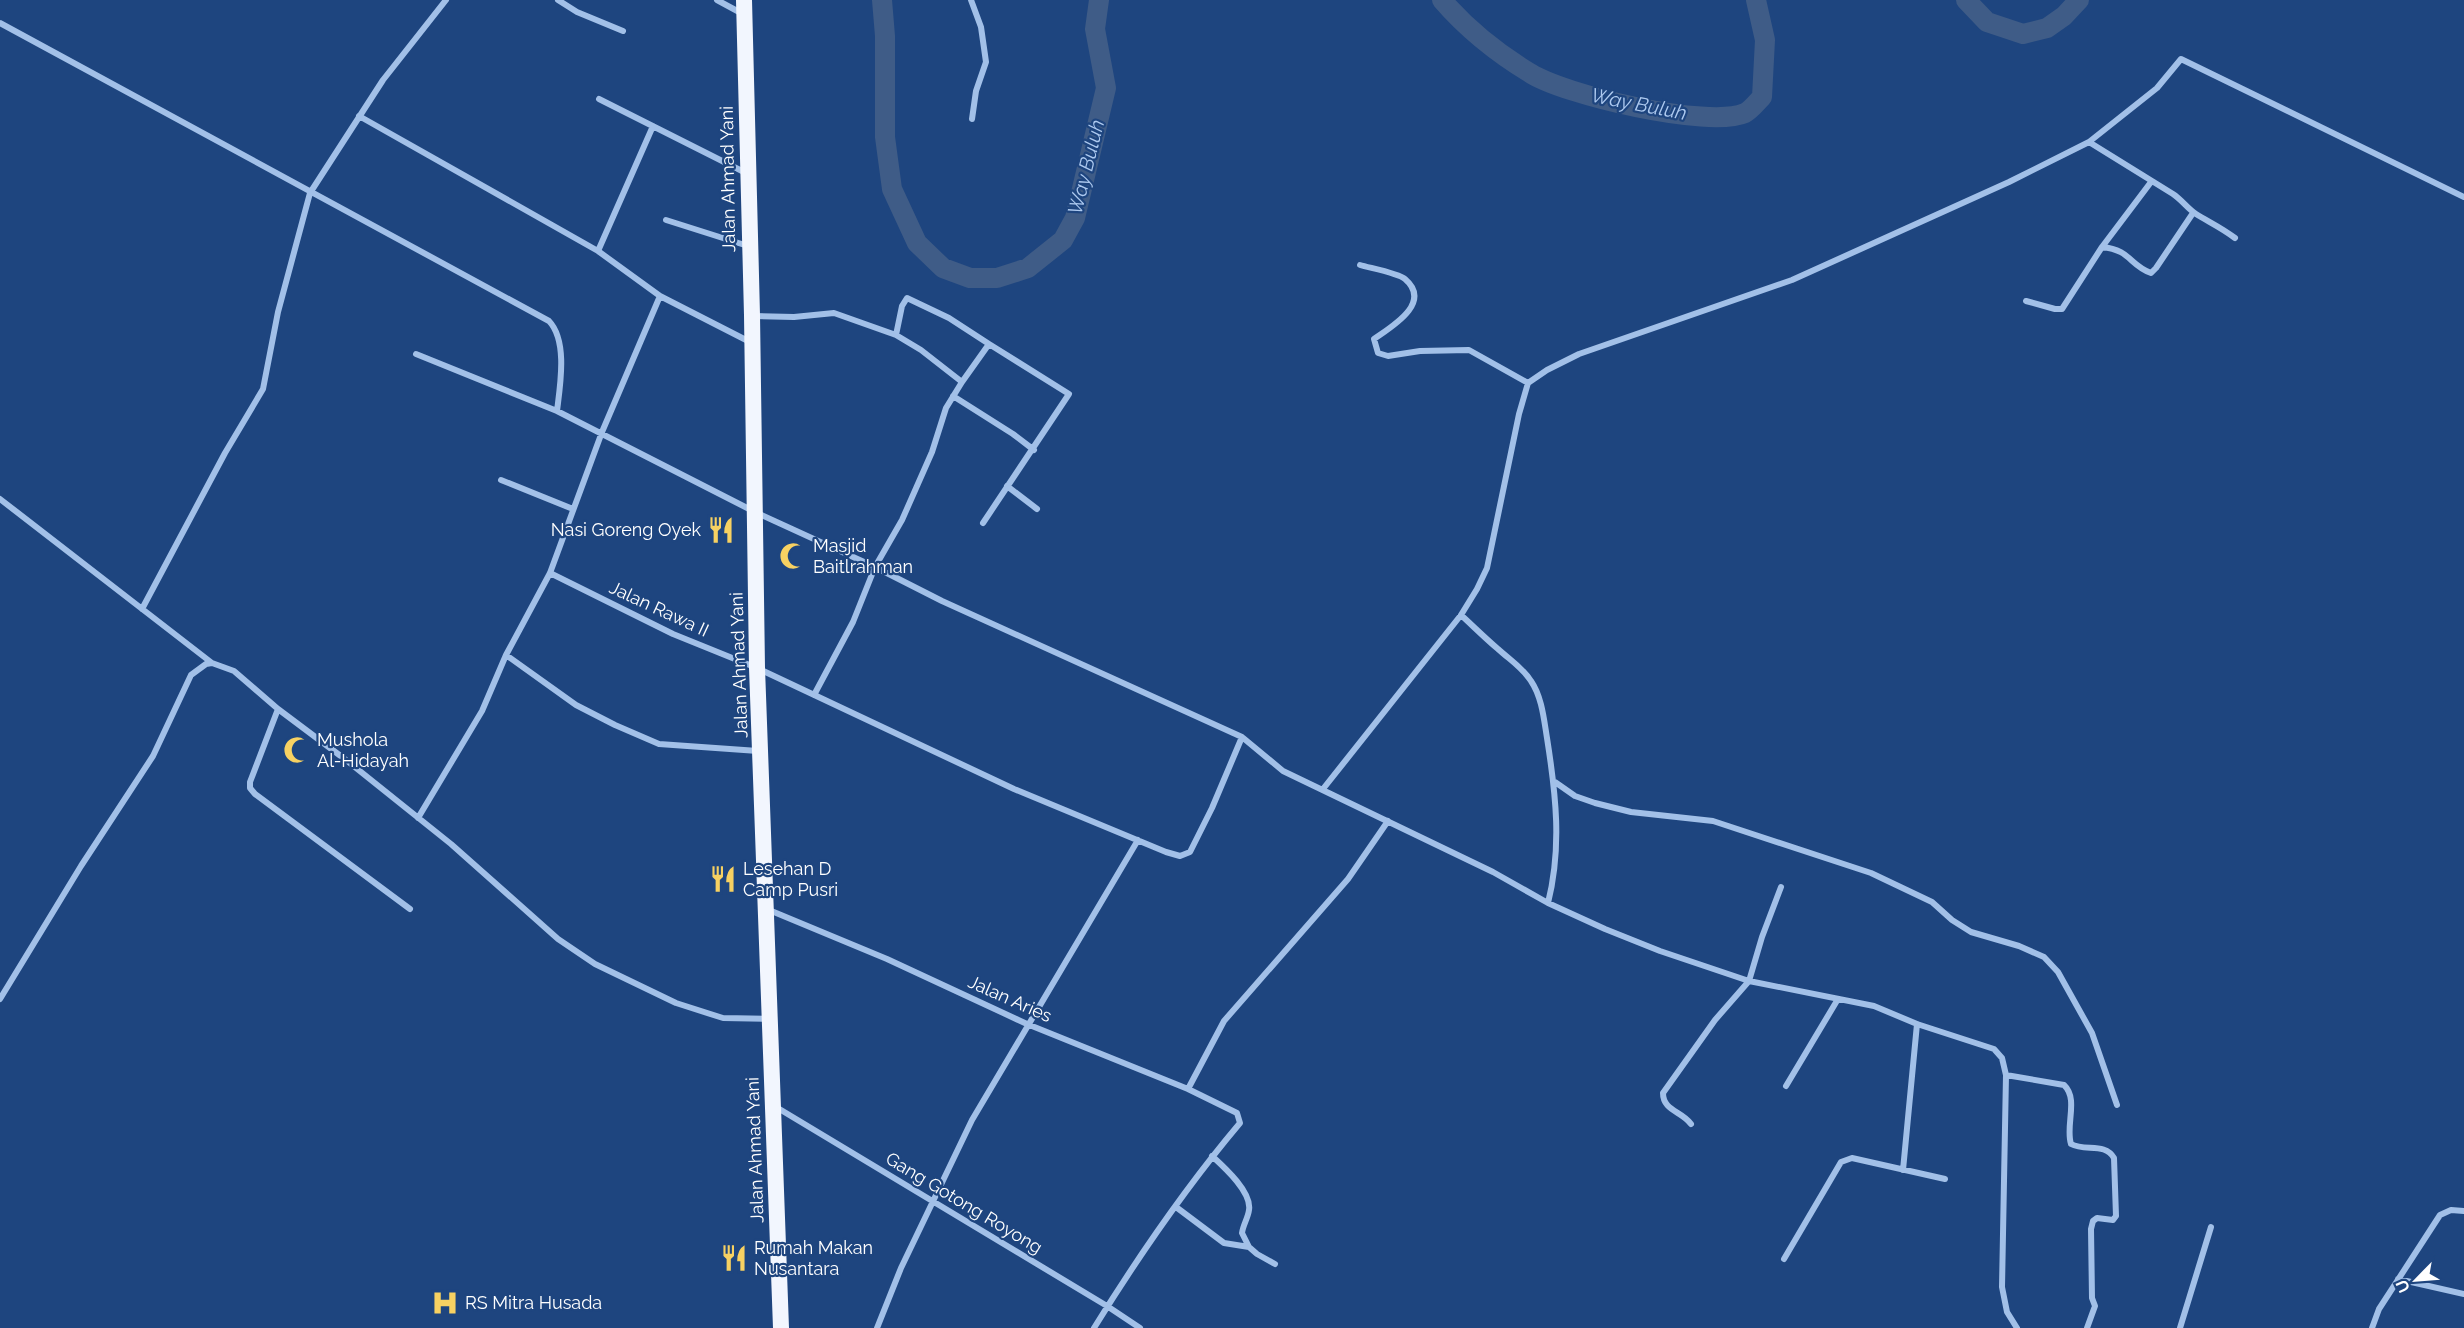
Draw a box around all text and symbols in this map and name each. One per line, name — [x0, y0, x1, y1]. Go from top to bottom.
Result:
water label: Way Buluh — [1589, 83, 1689, 125]
street label: Jalan Ahmad Yani — [716, 106, 739, 252]
water label: Way Buluh — [1063, 117, 1109, 217]
restaurant icon: Nasi Goreng Oyek — [706, 515, 736, 545]
place label: Nasi Goreng Oyek — [551, 519, 701, 540]
place label: Masjid Baitlrahman — [813, 535, 913, 577]
mosque icon: Masjid Baitlrahman — [778, 541, 808, 571]
street label: Jalan Rawa II — [606, 576, 712, 641]
street label: Jalan Ahmad Yani — [725, 592, 752, 738]
place label: Mushola Al-Hidayah — [317, 729, 409, 771]
mosque icon: Mushola Al-Hidayah — [282, 735, 312, 765]
place label: Lesehan D Camp Pusri — [743, 858, 838, 900]
restaurant icon: Lesehan D Camp Pusri — [708, 864, 738, 894]
street label: Jalan Aries — [965, 971, 1056, 1026]
street label: Jalan Ahmad Yani — [741, 1077, 768, 1223]
street label: Gang Gotong Royong — [882, 1148, 1046, 1258]
place label: Rumah Makan Nusantara — [754, 1237, 873, 1279]
restaurant icon: Rumah Makan Nusantara — [719, 1243, 749, 1273]
north arrow — [2386, 1250, 2446, 1310]
text: U — [2392, 1277, 2414, 1296]
hospital icon: RS Mitra Husada — [430, 1288, 460, 1318]
place label: RS Mitra Husada — [465, 1292, 602, 1313]

